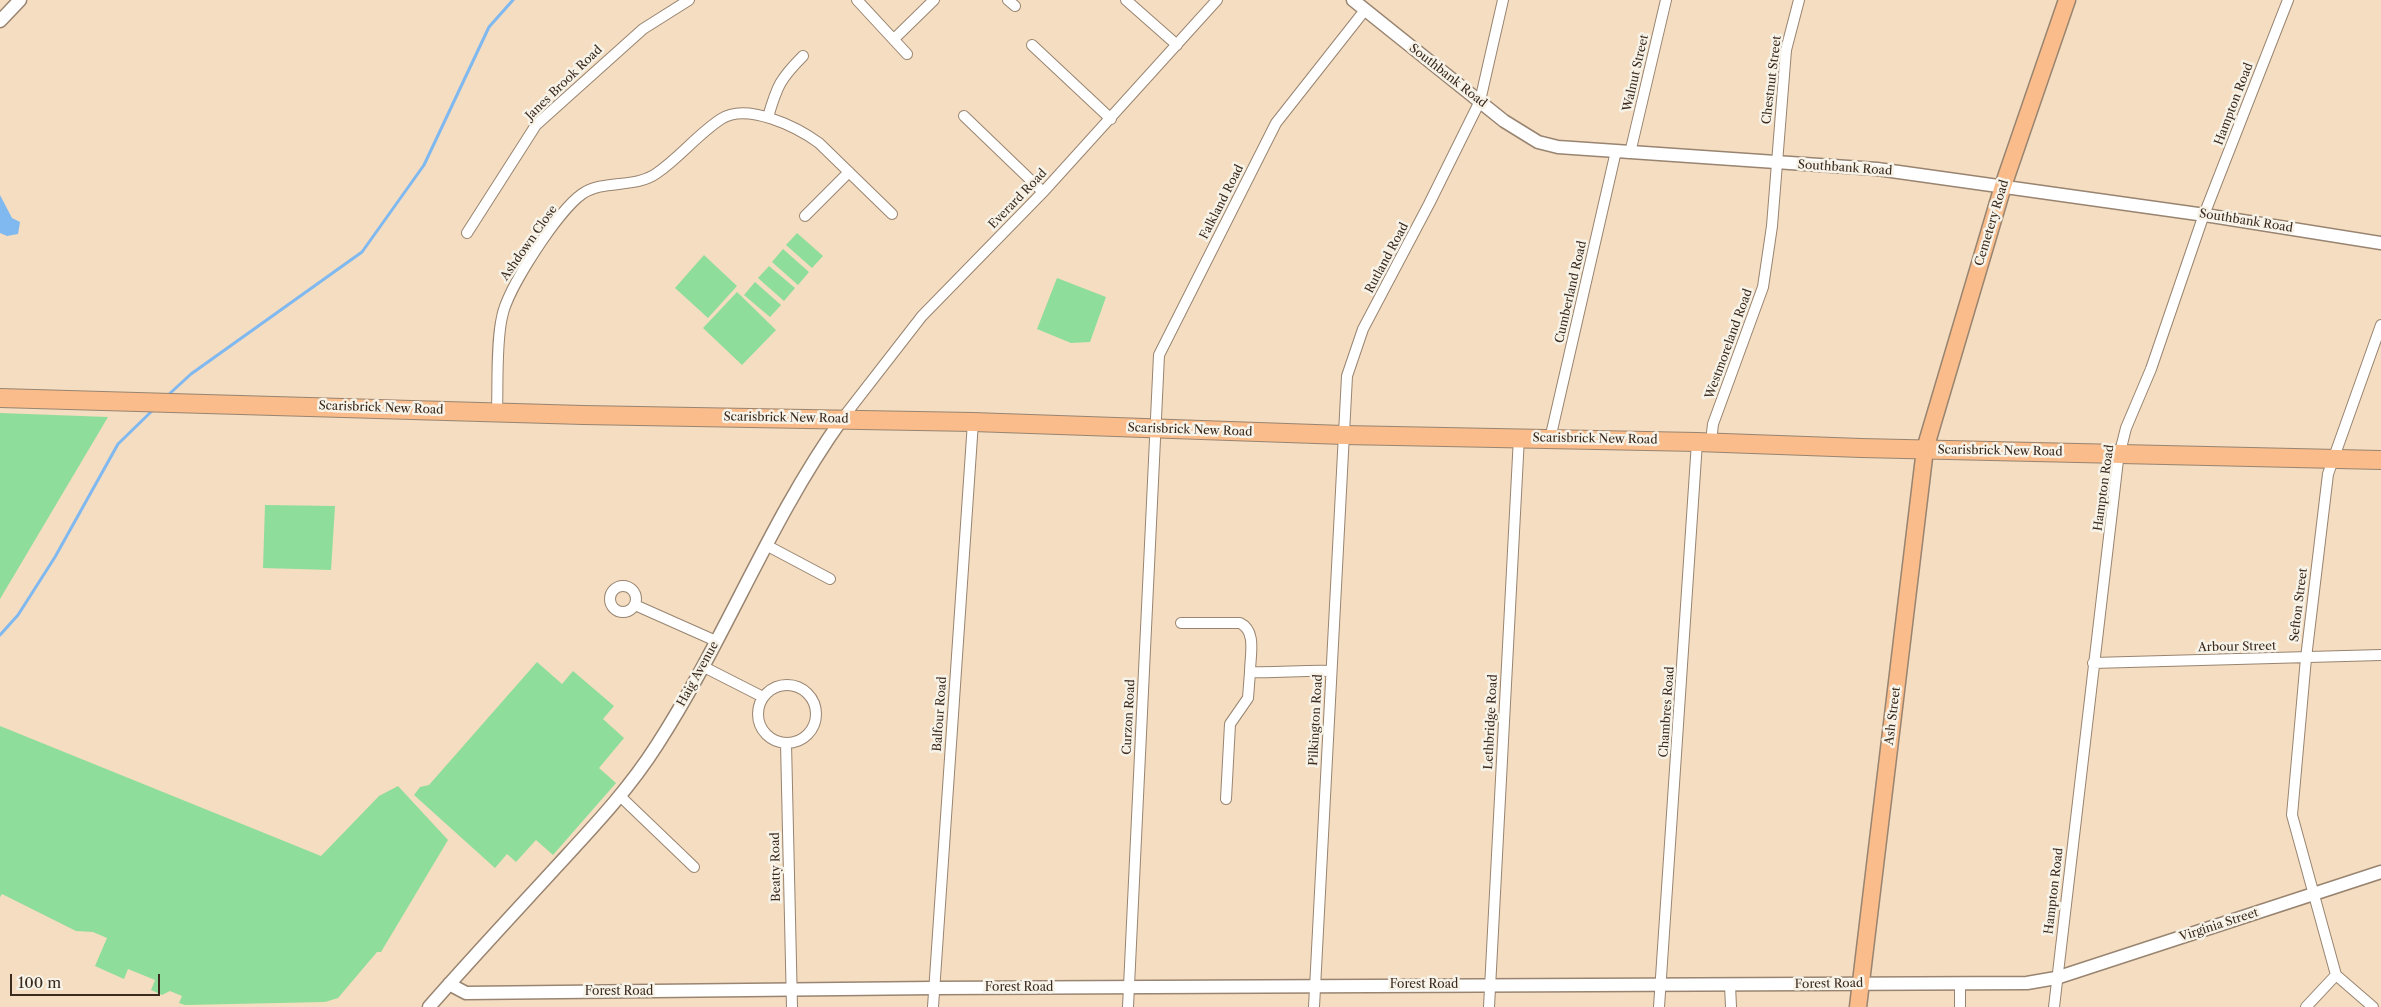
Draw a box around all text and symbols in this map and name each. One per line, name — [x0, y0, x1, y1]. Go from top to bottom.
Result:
street label: Walnut Street — [1620, 33, 1652, 113]
street label: Chestnut Street — [1759, 35, 1785, 125]
street label: Southbank Road — [1406, 41, 1490, 111]
street label: Janes Brook Road — [523, 43, 605, 123]
street label: Hampton Road — [2212, 61, 2256, 147]
street label: Southbank Road — [1797, 158, 1893, 178]
street label: Falkland Road — [1197, 162, 1247, 242]
street label: Everard Road — [986, 166, 1050, 232]
street label: Cemetery Road — [1972, 178, 2012, 268]
street label: Ashdown Close — [498, 203, 560, 283]
street label: Southbank Road — [2198, 206, 2294, 236]
street label: Rutland Road — [1362, 220, 1412, 296]
street label: Cumberland Road — [1552, 240, 1590, 344]
street label: Westmoreland Road — [1702, 287, 1756, 401]
street label: Scarisbrick New Road — [318, 399, 444, 417]
street label: Scarisbrick New Road — [723, 410, 849, 426]
street label: Scarisbrick New Road — [1127, 421, 1253, 439]
street label: Scarisbrick New Road — [1532, 431, 1658, 447]
street label: Scarisbrick New Road — [1937, 443, 2063, 459]
street label: Hampton Road — [2091, 444, 2117, 532]
street label: Sefton Street — [2287, 567, 2311, 643]
street label: Haig Avenue — [674, 639, 722, 709]
street label: Arbour Street — [2198, 639, 2276, 655]
street label: Chambres Road — [1657, 666, 1677, 758]
street label: Pilkington Road — [1306, 674, 1326, 766]
street label: Lethbridge Road — [1481, 674, 1501, 770]
street label: Balfour Road — [930, 676, 950, 752]
street label: Curzon Road — [1120, 679, 1138, 755]
street label: Ash Street — [1882, 686, 1904, 746]
street label: Beatty Road — [768, 832, 784, 902]
street label: Hampton Road — [2042, 847, 2066, 935]
street label: Virginia Street — [2178, 905, 2260, 945]
scale bar — [12, 964, 162, 996]
text: 100 m — [18, 973, 61, 992]
street label: Forest Road — [1795, 976, 1863, 992]
street label: Forest Road — [1390, 978, 1458, 992]
street label: Forest Road — [985, 981, 1053, 995]
street label: Forest Road — [585, 985, 653, 999]

